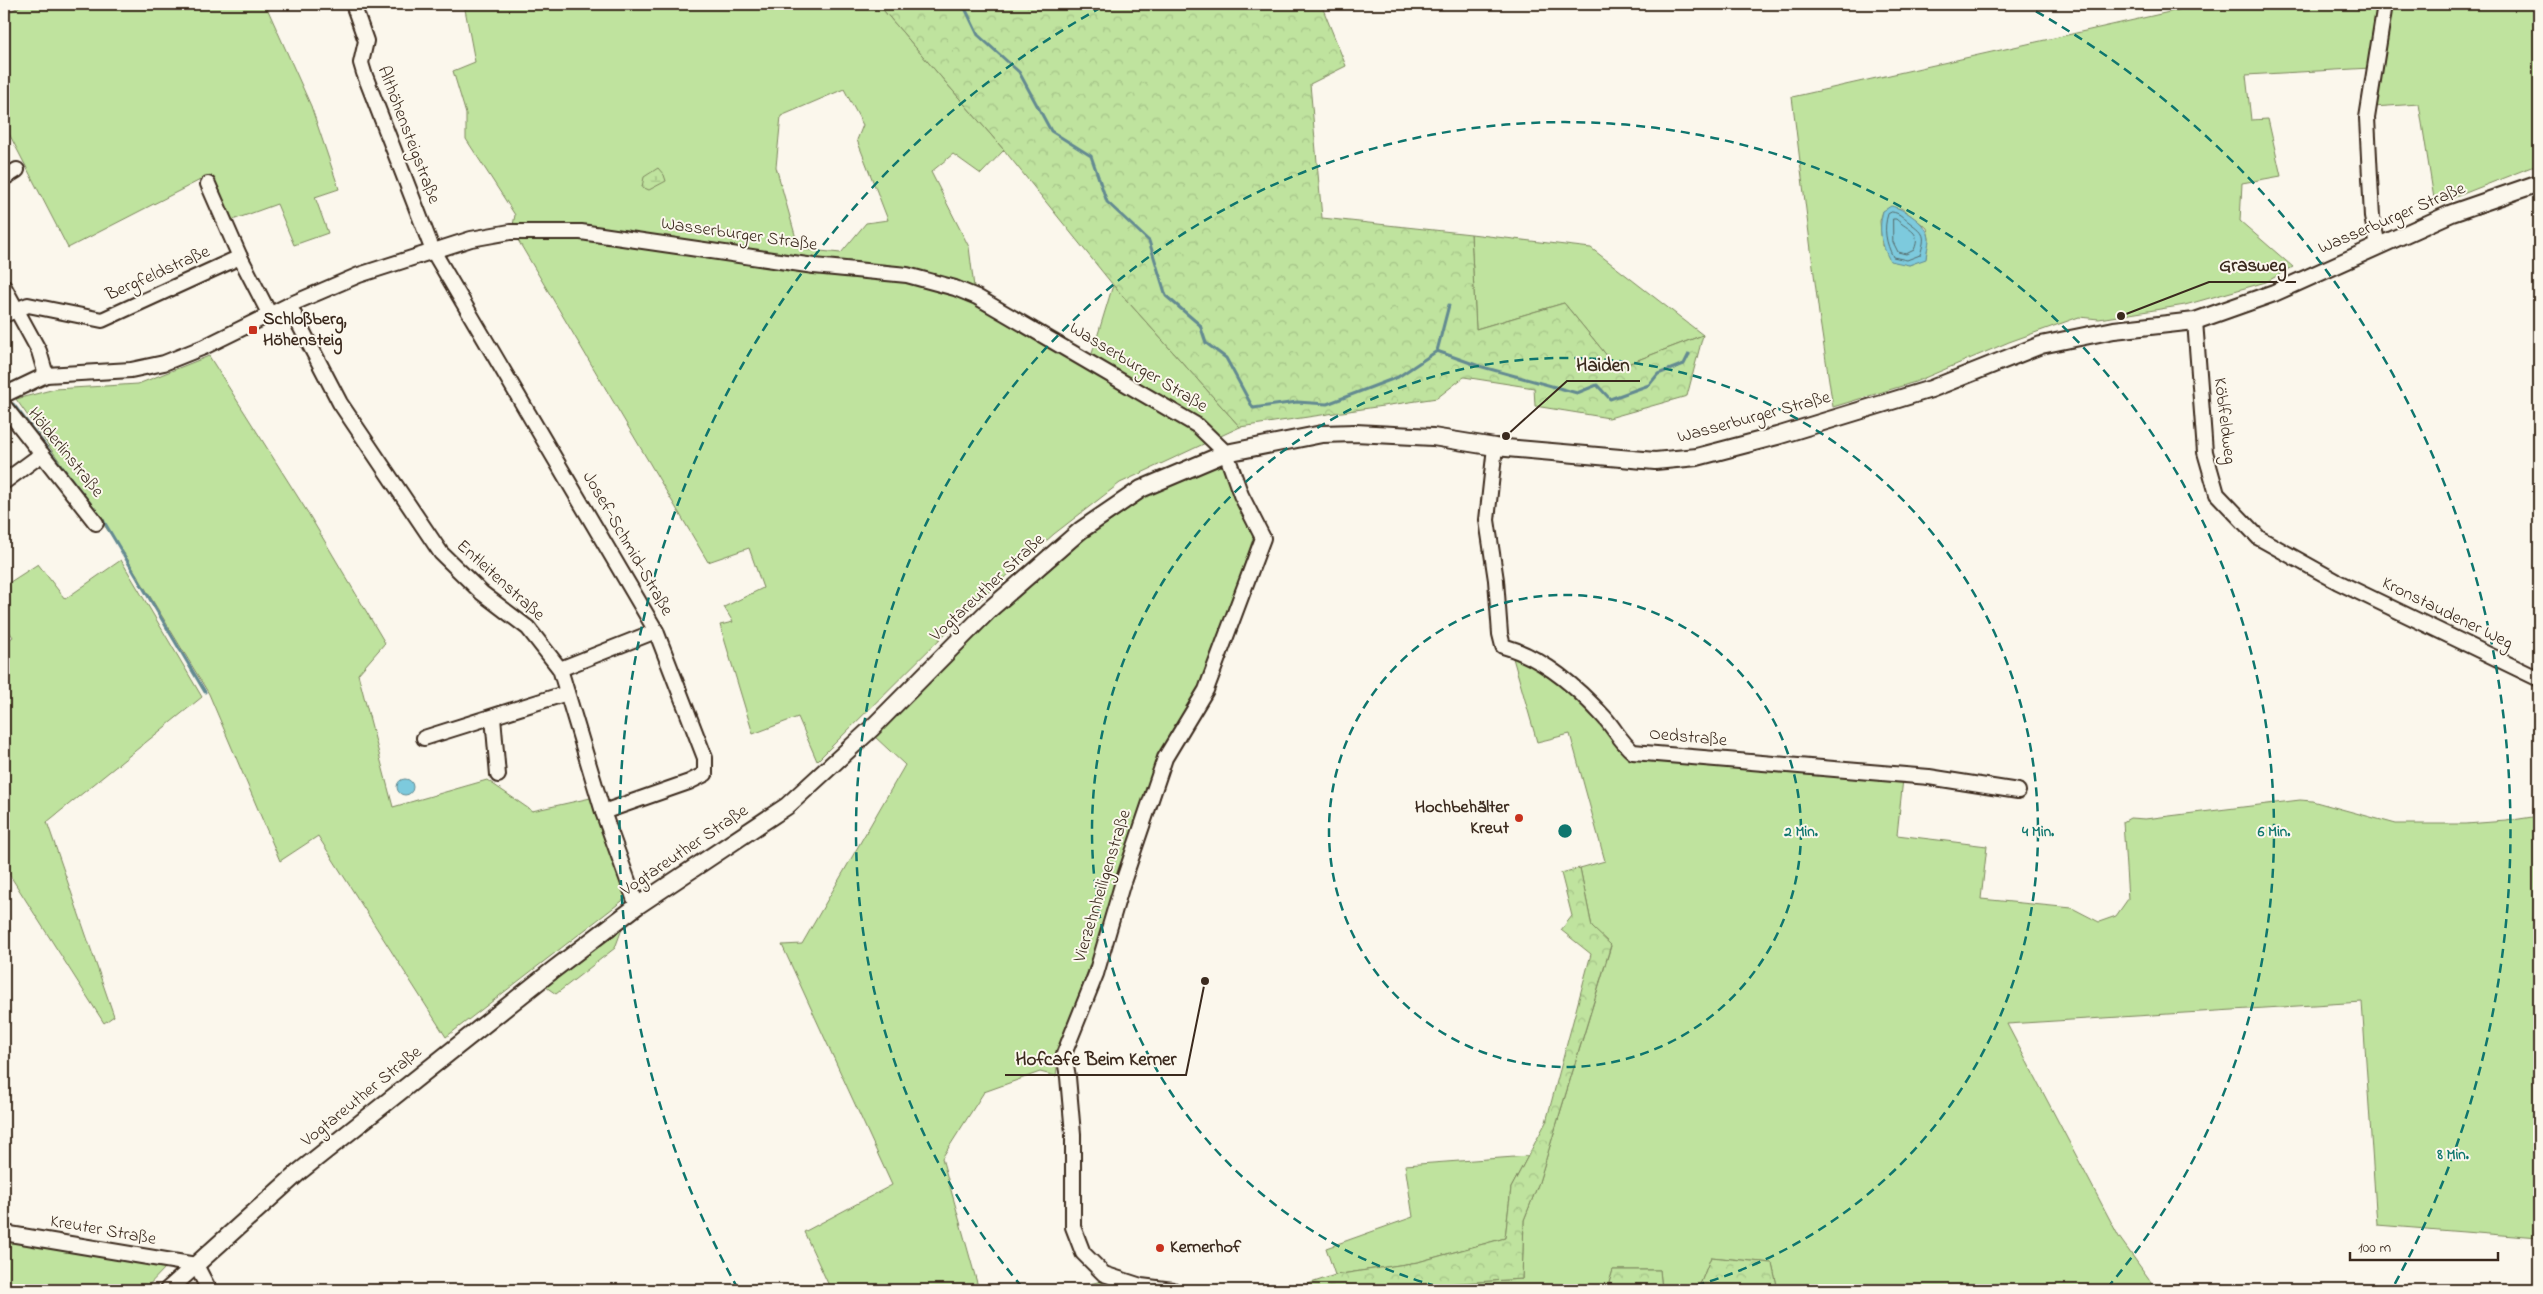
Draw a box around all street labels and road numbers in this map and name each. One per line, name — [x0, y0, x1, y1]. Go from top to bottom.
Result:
street label: Althöhensteigstraße — [369, 62, 447, 209]
street label: Wasserburger Straße — [2314, 176, 2471, 263]
street label: Wasserburger Straße — [659, 211, 820, 260]
street label: Bergfeldstraße — [101, 239, 215, 310]
street label: Wasserburger Straße — [1063, 316, 1213, 421]
street label: Köblfeldweg — [2205, 376, 2242, 466]
street label: Wasserburger Straße — [1675, 385, 1835, 452]
street label: Hölderlinstraße — [21, 402, 110, 504]
street label: Josef-Schmid-Straße — [575, 467, 679, 622]
street label: Vogtareuther Straße — [924, 527, 1053, 650]
street label: Entleitenstraße — [450, 534, 551, 628]
street label: Kronstaudener Weg — [2377, 571, 2517, 658]
street label: Oedstraße — [1648, 722, 1729, 754]
street label: Vogtareuther Straße — [615, 798, 755, 905]
street label: Vierzehnheiligenstraße — [1067, 806, 1140, 967]
street label: Vogtareuther Straße — [295, 1040, 429, 1155]
street label: Kreuter Straße — [48, 1209, 159, 1253]

